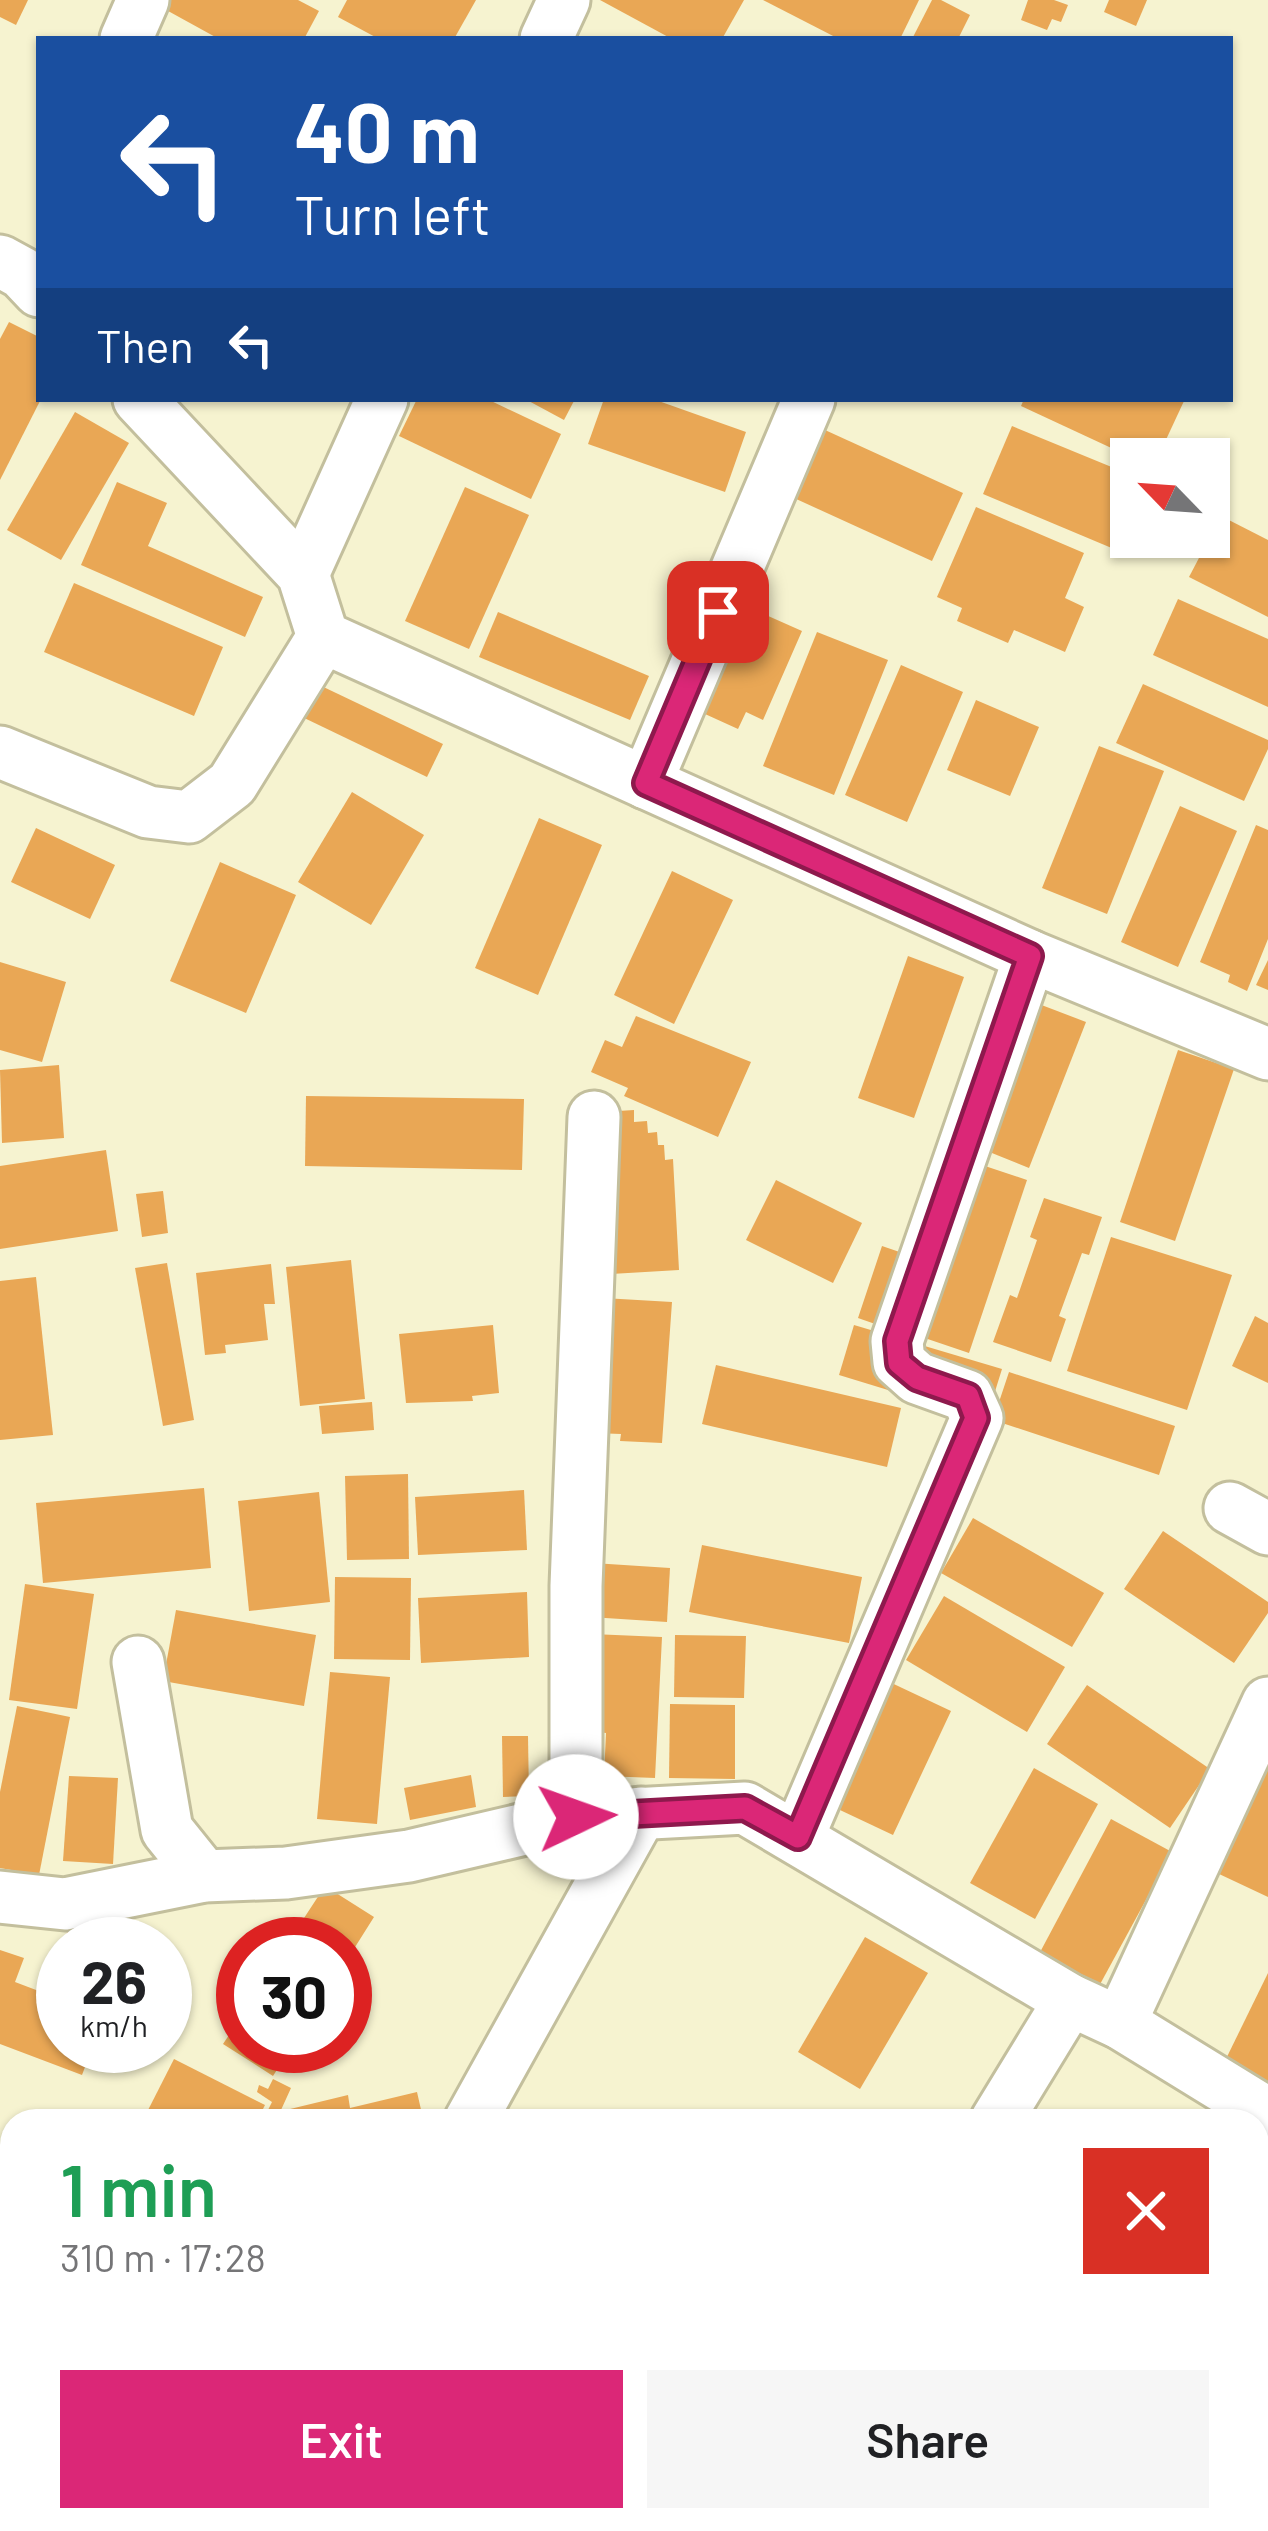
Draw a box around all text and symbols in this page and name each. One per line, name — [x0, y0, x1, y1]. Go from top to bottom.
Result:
text: 40 m — [294, 79, 480, 180]
icon: left — [96, 84, 252, 240]
text: Turn left — [294, 181, 491, 246]
icon: left — [218, 312, 284, 378]
text: Then — [96, 318, 194, 372]
north arrow — [1110, 438, 1230, 558]
map controls — [1110, 438, 1230, 558]
pin — [667, 561, 769, 663]
icon: arrive — [685, 579, 751, 645]
position arrow — [513, 1754, 639, 1880]
speed limit sign: 30 — [216, 1917, 372, 2073]
text: 26 — [81, 1944, 147, 2016]
text: km/h — [80, 2007, 148, 2043]
text: 1 min — [60, 2145, 217, 2231]
button: close — [1083, 2148, 1209, 2274]
text: 310 m · 17:28 — [60, 2233, 266, 2280]
button: Exit — [60, 2370, 623, 2508]
button: Share — [647, 2370, 1209, 2508]

